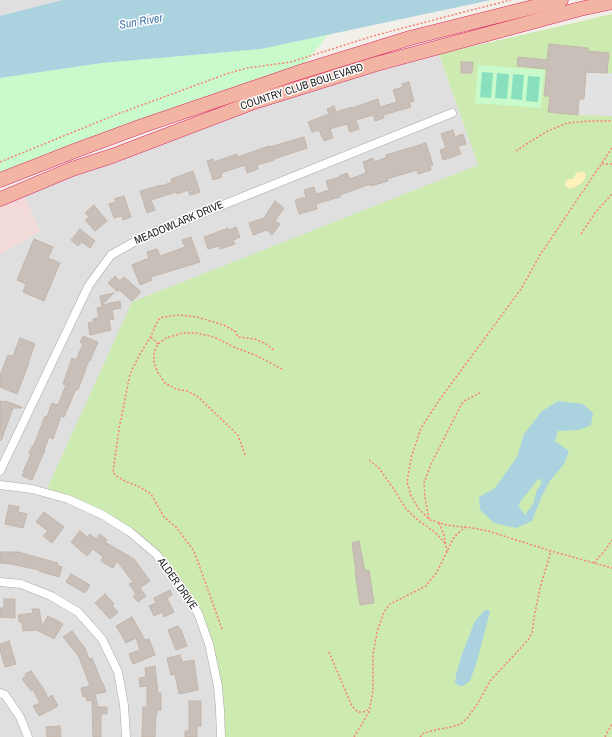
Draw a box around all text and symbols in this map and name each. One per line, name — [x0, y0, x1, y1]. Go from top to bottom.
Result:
water label: Sun River — [118, 11, 164, 33]
street label: COUNTRY CLUB BOULEVARD — [239, 61, 365, 113]
street label: MEADOWLARK DRIVE — [133, 198, 225, 248]
street label: ALDER DRIVE — [154, 556, 200, 612]

